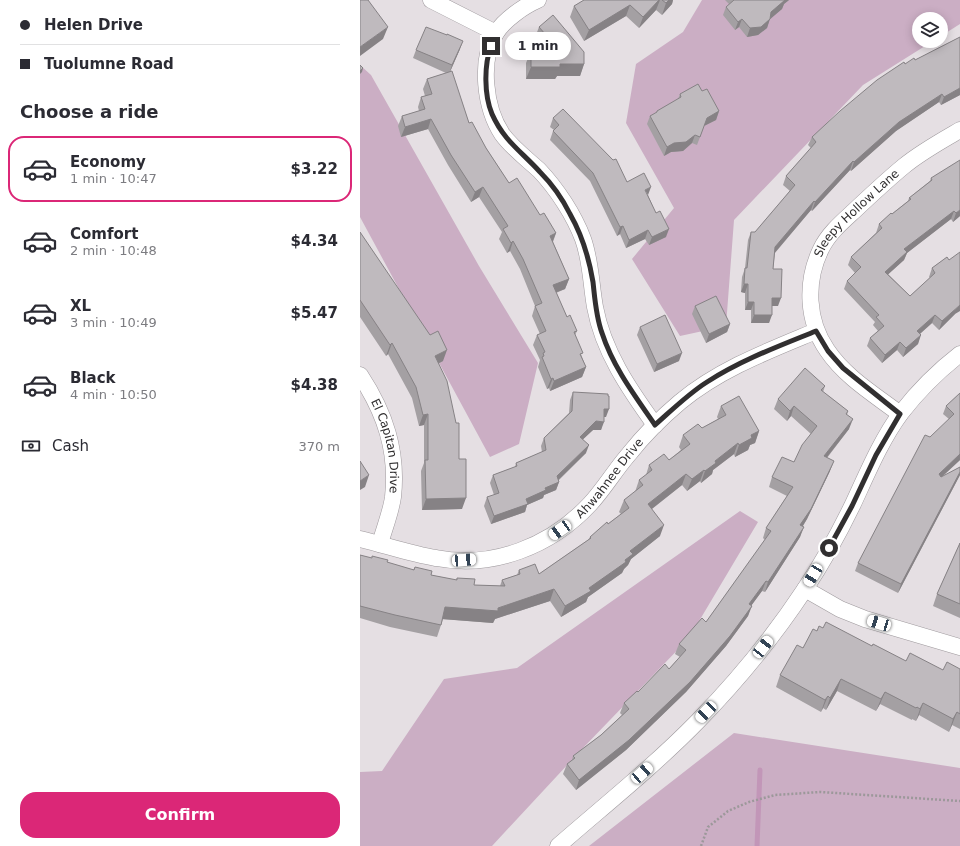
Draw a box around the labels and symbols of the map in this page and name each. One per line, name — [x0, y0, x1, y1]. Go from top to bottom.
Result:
callout: 1 min — [505, 32, 571, 60]
route end — [482, 37, 500, 55]
street label: Sleepy Hollow Lane — [811, 166, 902, 259]
street label: El Capitan Drive — [368, 396, 401, 494]
street label: Ahwahnee Drive — [573, 435, 646, 521]
car — [547, 518, 573, 542]
route start — [820, 539, 838, 557]
car — [452, 553, 476, 567]
car — [802, 562, 824, 588]
car — [866, 614, 892, 632]
car — [751, 634, 775, 660]
car — [693, 699, 719, 725]
car — [629, 761, 655, 785]

